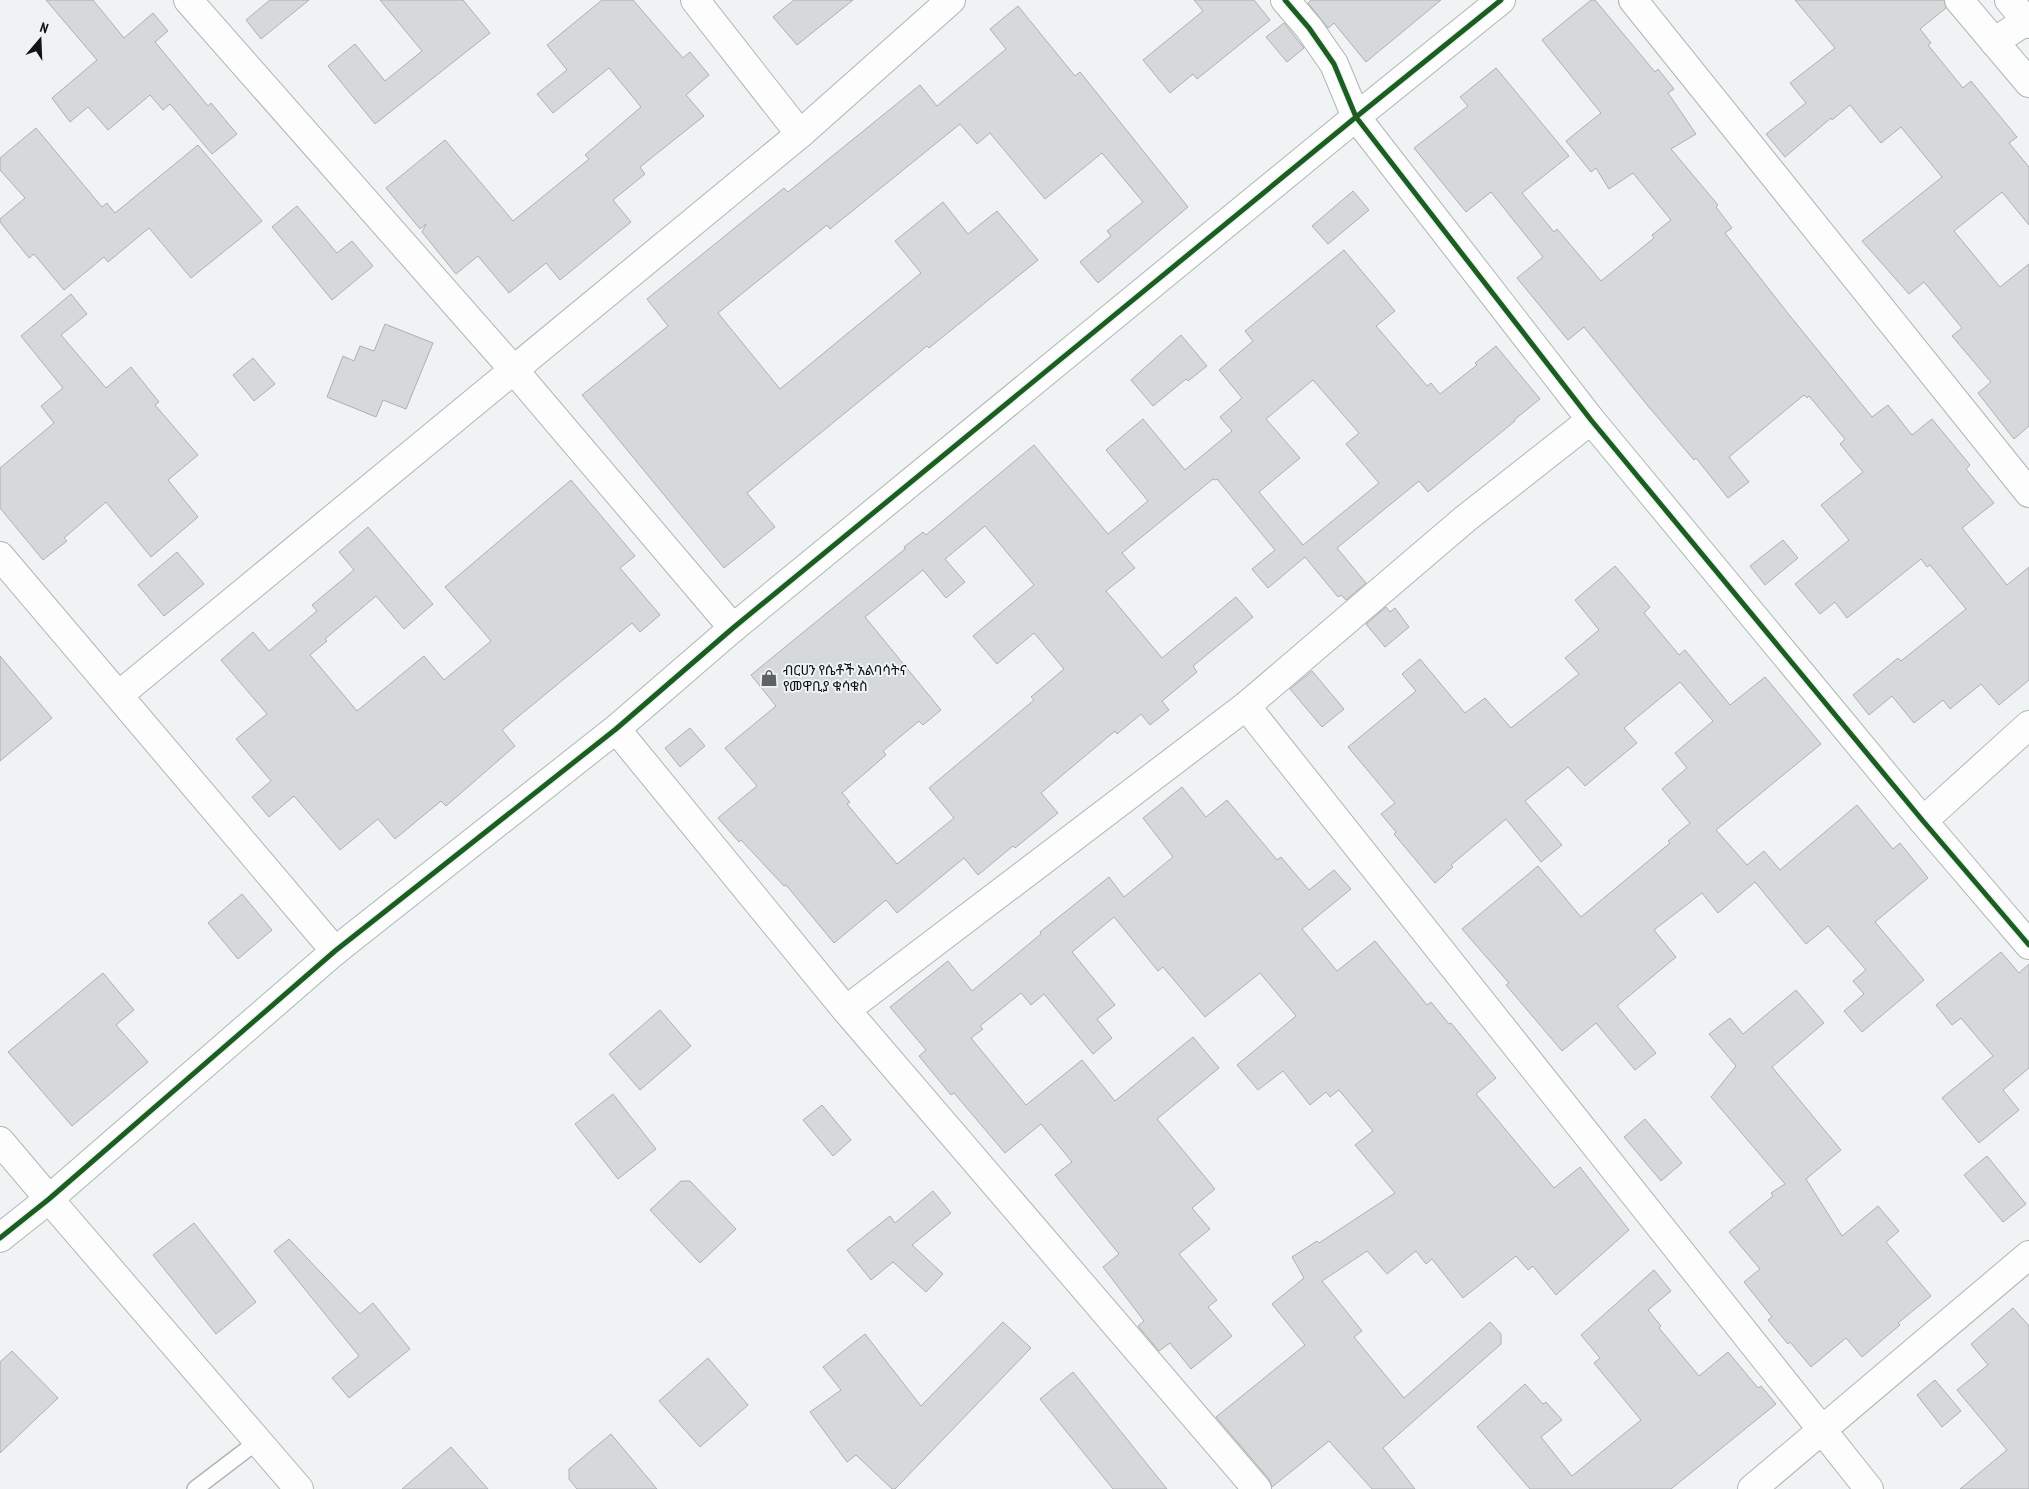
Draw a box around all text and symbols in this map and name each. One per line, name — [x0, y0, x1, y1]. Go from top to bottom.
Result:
north arrow — [15, 15, 65, 65]
text: N — [38, 18, 51, 37]
place label: ብርሀን የሴቶች አልባሳትና የመዋቢያ ቁሳቁስ — [783, 661, 907, 695]
shop icon: ብርሀን የሴቶች አልባሳትና የመዋቢያ ቁሳቁስ — [759, 668, 779, 688]

